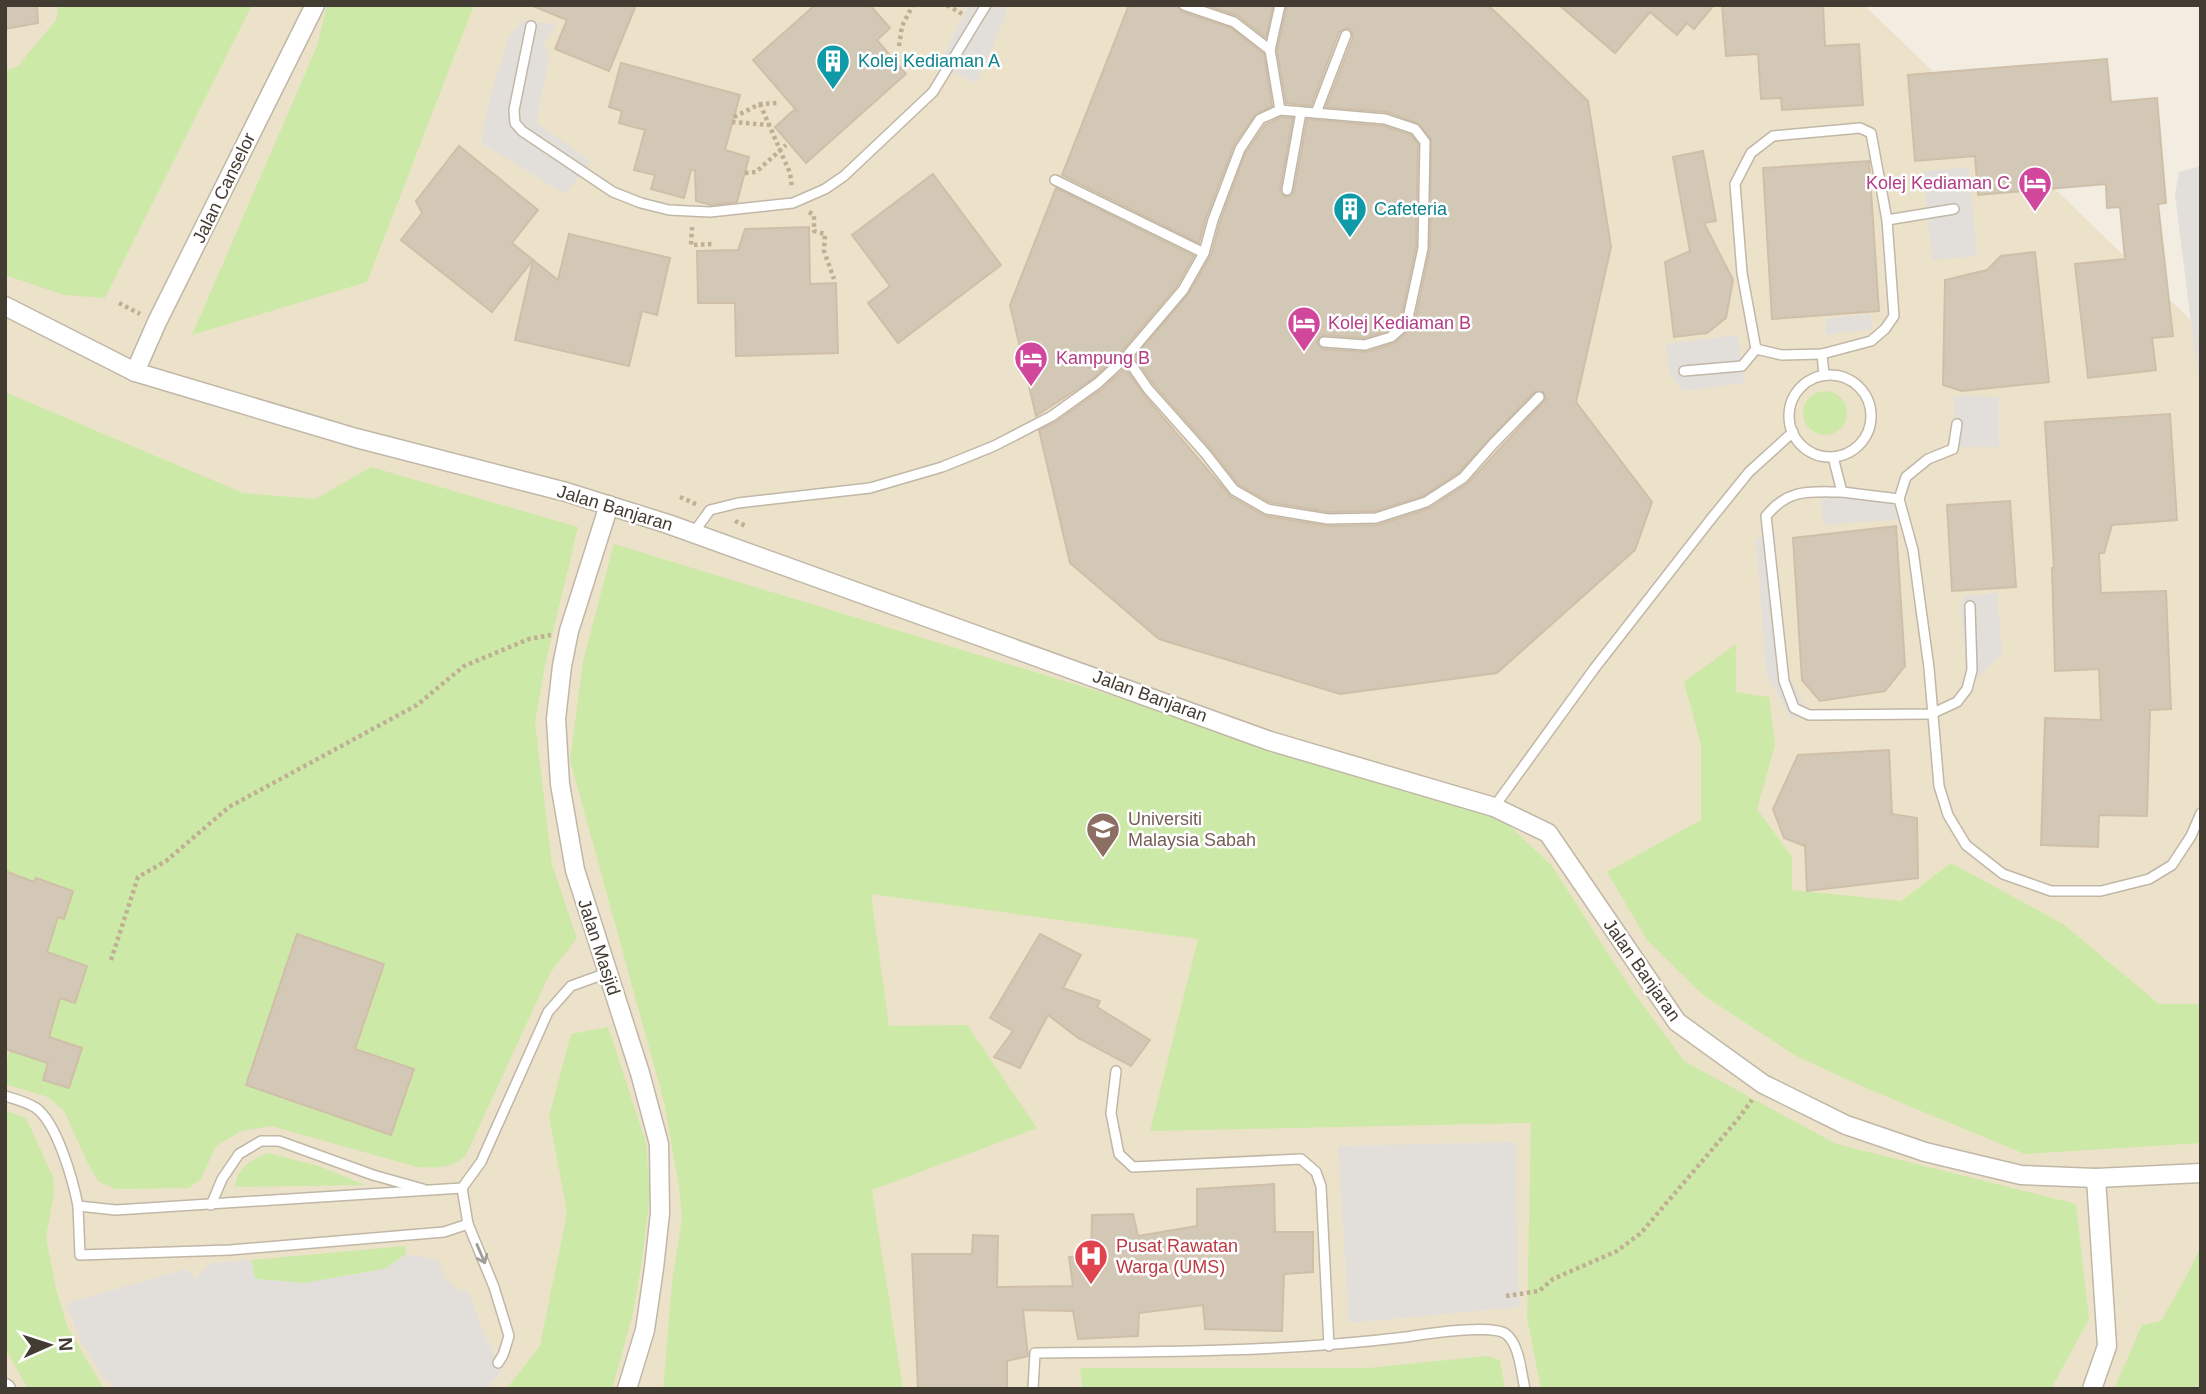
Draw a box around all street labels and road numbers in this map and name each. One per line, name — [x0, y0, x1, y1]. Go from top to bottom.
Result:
street label: Jalan Canselor — [189, 130, 259, 246]
street label: Jalan Banjaran — [555, 481, 675, 535]
street label: Jalan Banjaran — [1090, 666, 1210, 726]
street label: Jalan Masjid — [574, 896, 624, 998]
street label: Jalan Banjaran — [1599, 915, 1685, 1025]

